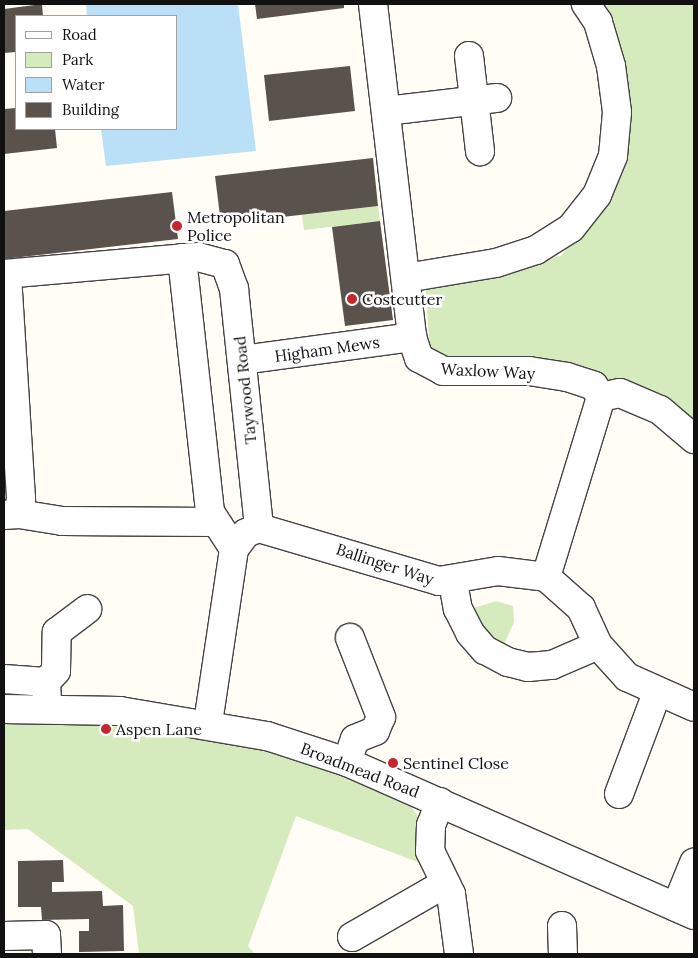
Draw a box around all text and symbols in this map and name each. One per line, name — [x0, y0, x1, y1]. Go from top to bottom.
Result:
legend — [15, 15, 178, 130]
text: Road — [62, 25, 97, 44]
text: Park — [62, 50, 93, 69]
text: Water — [62, 75, 104, 94]
text: Building — [62, 100, 119, 119]
place label: Metropolitan Police — [187, 207, 285, 245]
marker: Metropolitan Police — [171, 220, 183, 232]
place label: Costcutter — [362, 289, 442, 309]
marker: Costcutter — [346, 293, 358, 305]
street label: Higham Mews — [273, 332, 381, 366]
street label: Taywood Road — [230, 335, 260, 445]
street label: Waxlow Way — [440, 359, 536, 383]
street label: Ballinger Way — [334, 539, 436, 589]
place label: Aspen Lane — [116, 719, 202, 739]
marker: Aspen Lane — [100, 723, 112, 735]
street label: Broadmead Road — [298, 738, 422, 802]
place label: Sentinel Close — [403, 753, 509, 773]
marker: Sentinel Close — [387, 757, 399, 769]

